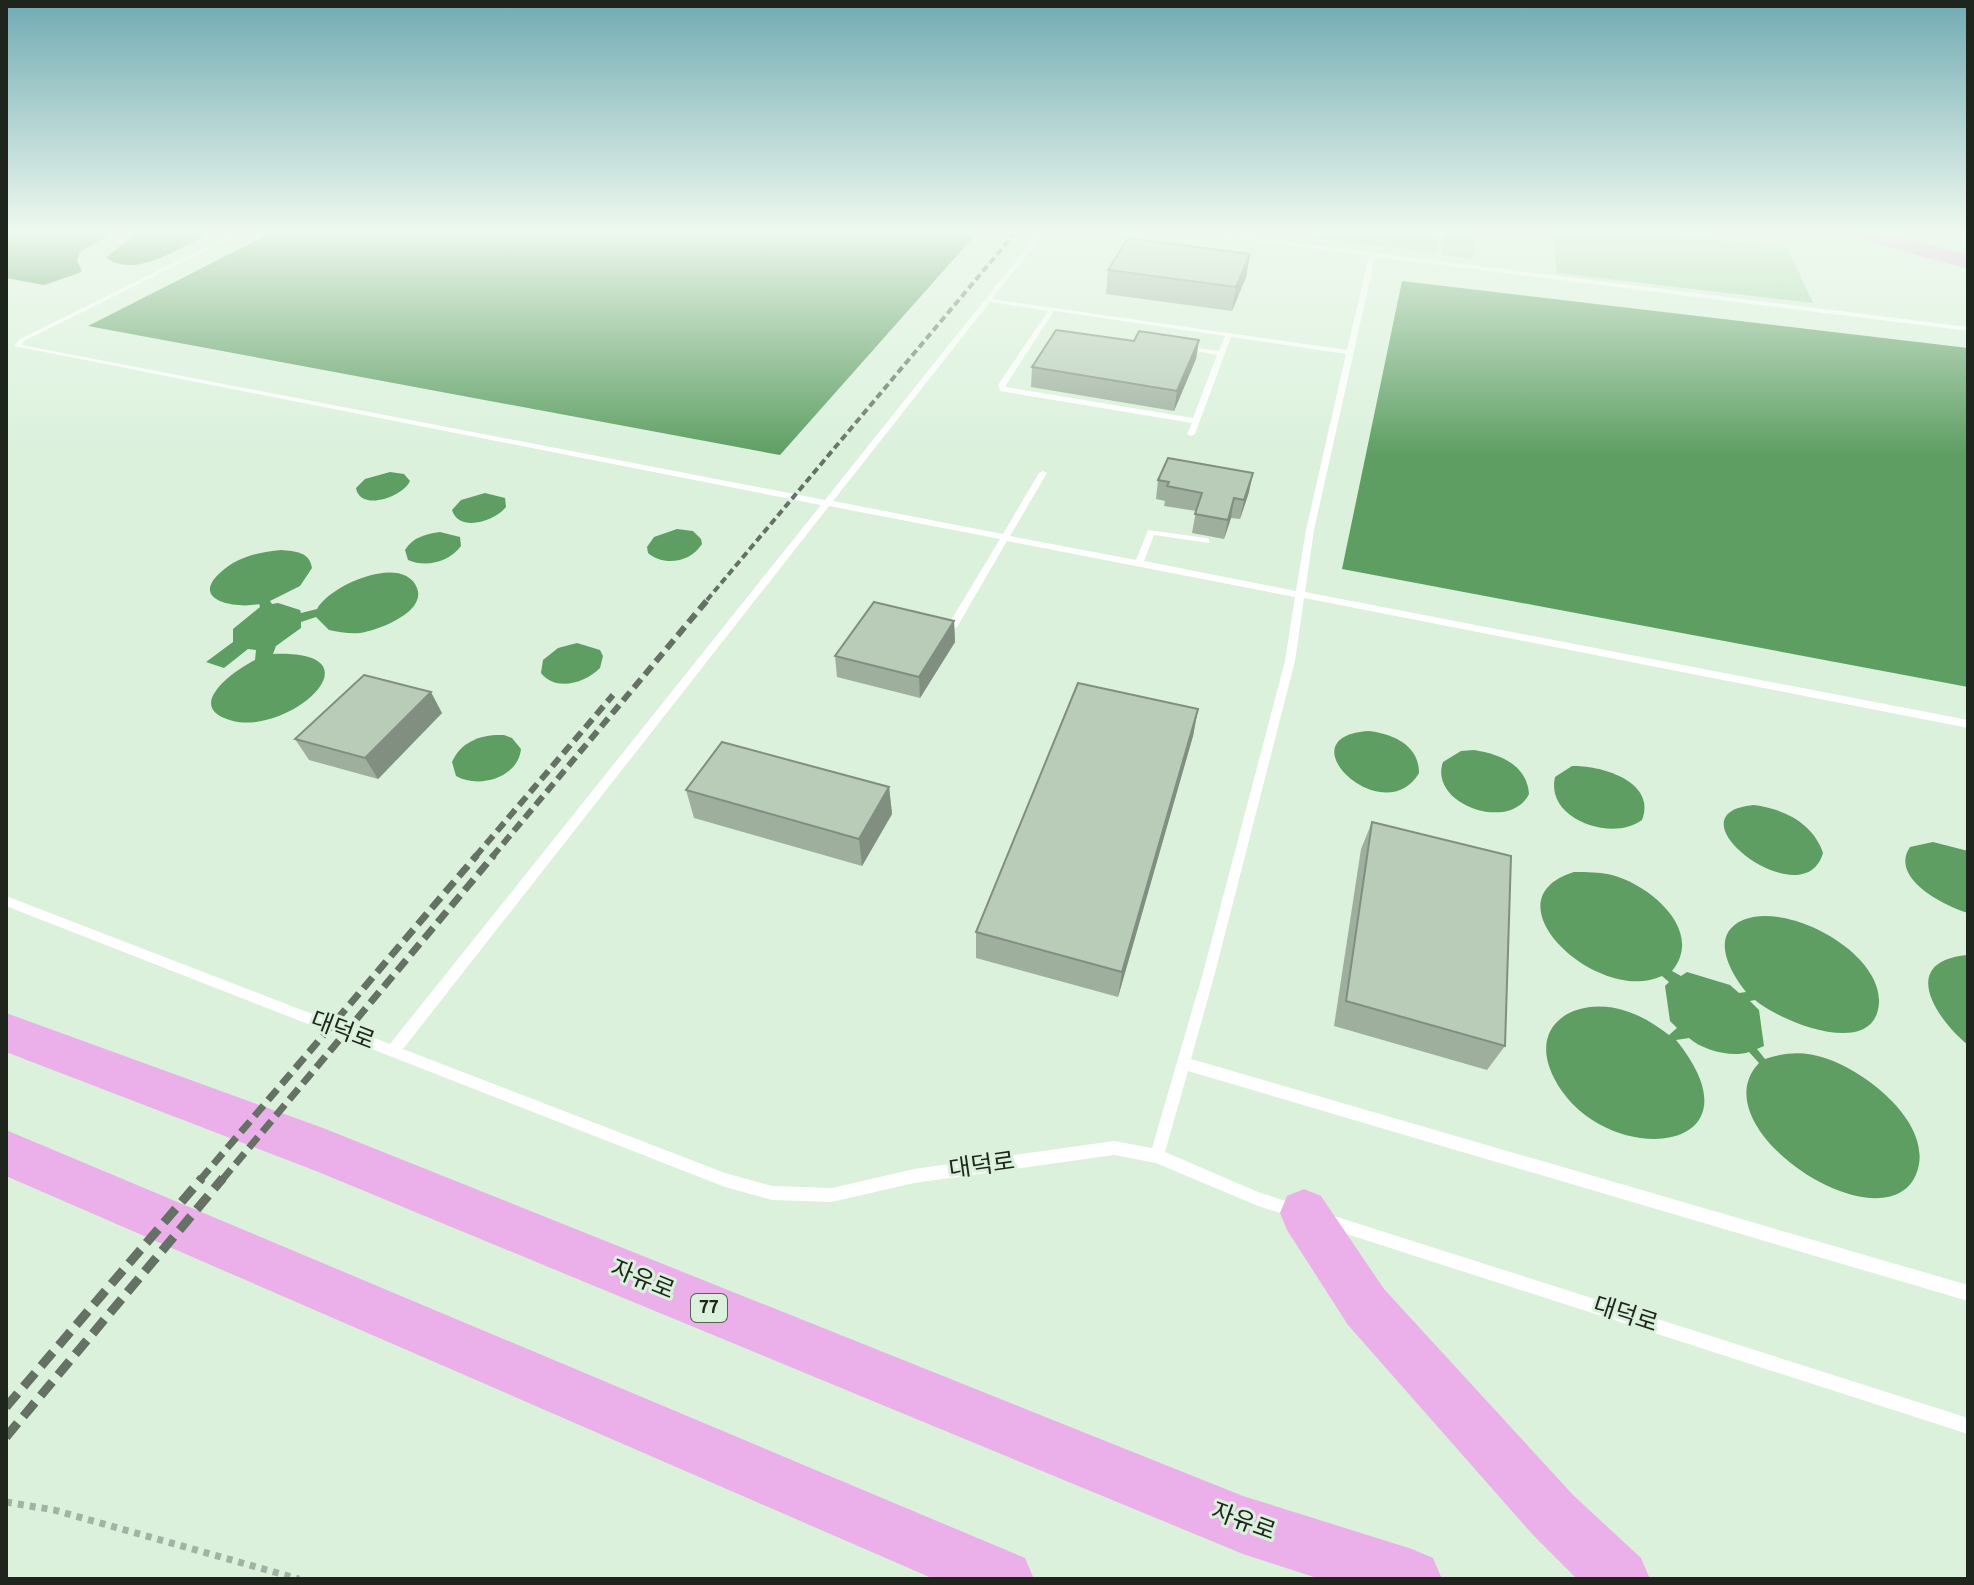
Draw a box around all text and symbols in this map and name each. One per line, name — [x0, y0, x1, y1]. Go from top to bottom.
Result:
street label: 대덕로 — [306, 1006, 378, 1058]
street label: 대덕로 — [947, 1148, 1017, 1186]
street label: 자유로 — [606, 1255, 678, 1307]
street label: 대덕로 — [1589, 1291, 1661, 1341]
road number: 77 — [691, 1294, 727, 1322]
street label: 자유로 — [1207, 1498, 1279, 1548]

